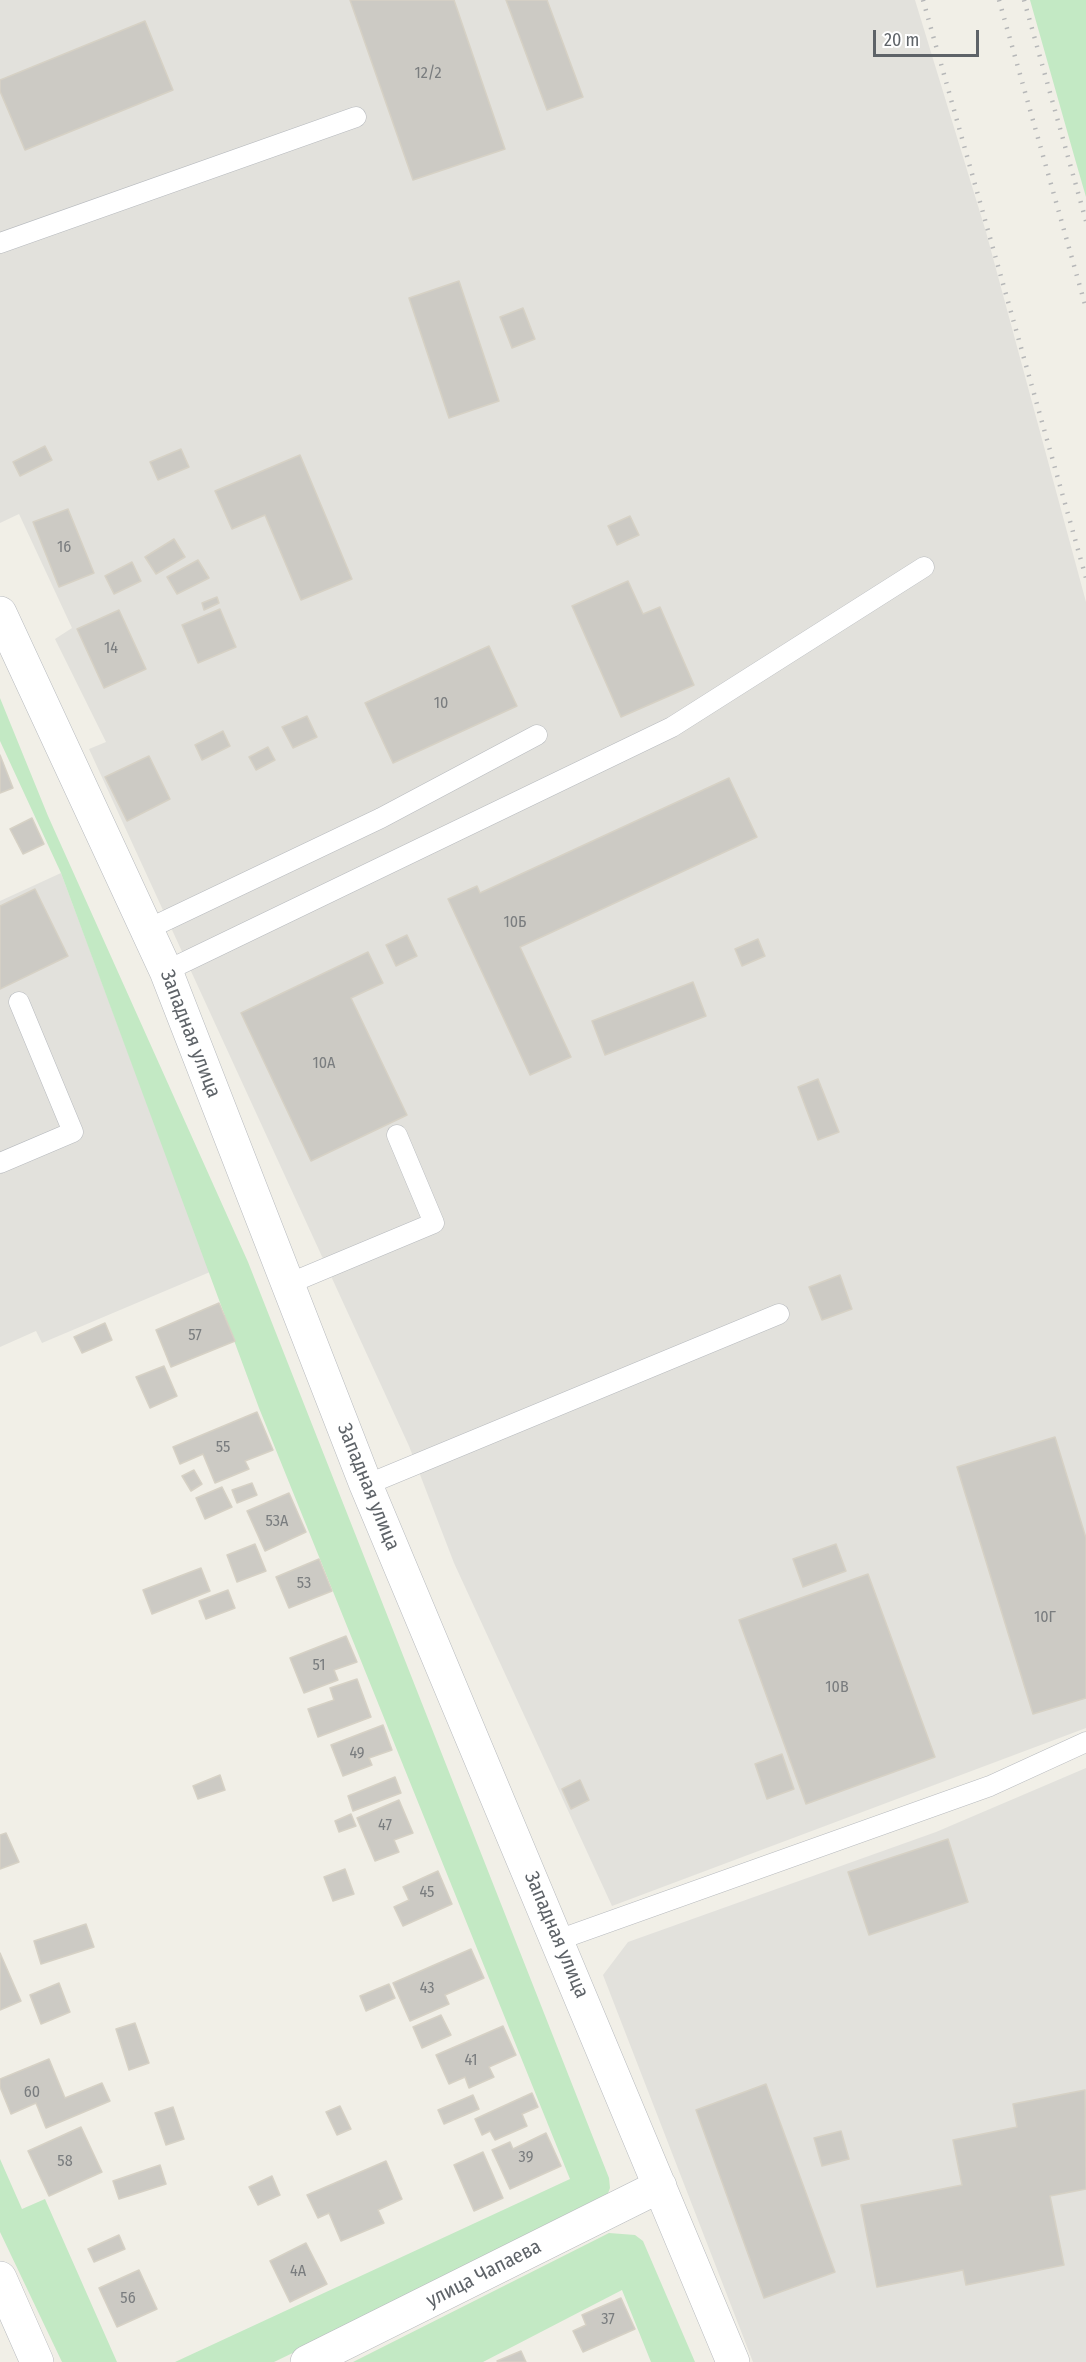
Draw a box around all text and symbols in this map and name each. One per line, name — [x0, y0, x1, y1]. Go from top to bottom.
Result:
scale bar — [876, 18, 982, 56]
text: 20 m — [884, 29, 919, 51]
house number: 12/2 — [414, 64, 442, 84]
house number: 16 — [57, 538, 71, 558]
house number: 14 — [104, 639, 118, 659]
house number: 10 — [434, 694, 448, 714]
house number: 10Б — [504, 913, 526, 933]
street label: Западная улица — [155, 967, 225, 1101]
house number: 10А — [313, 1054, 335, 1074]
house number: 57 — [188, 1326, 202, 1346]
street label: Западная улица — [332, 1420, 404, 1554]
house number: 55 — [216, 1438, 230, 1458]
house number: 53А — [266, 1512, 288, 1532]
house number: 53 — [297, 1574, 311, 1594]
house number: 10Г — [1034, 1608, 1056, 1628]
house number: 51 — [313, 1656, 325, 1676]
house number: 10В — [825, 1678, 849, 1698]
house number: 49 — [349, 1744, 365, 1764]
house number: 47 — [378, 1816, 392, 1836]
street label: Западная улица — [519, 1868, 593, 2002]
house number: 45 — [420, 1883, 434, 1903]
house number: 43 — [420, 1979, 434, 1999]
house number: 41 — [464, 2051, 478, 2071]
house number: 60 — [24, 2083, 40, 2103]
house number: 39 — [519, 2148, 533, 2168]
house number: 58 — [57, 2152, 73, 2172]
street label: улица Чапаева — [423, 2235, 545, 2313]
house number: 4А — [290, 2262, 306, 2282]
house number: 56 — [120, 2289, 136, 2309]
house number: 37 — [601, 2310, 615, 2330]

